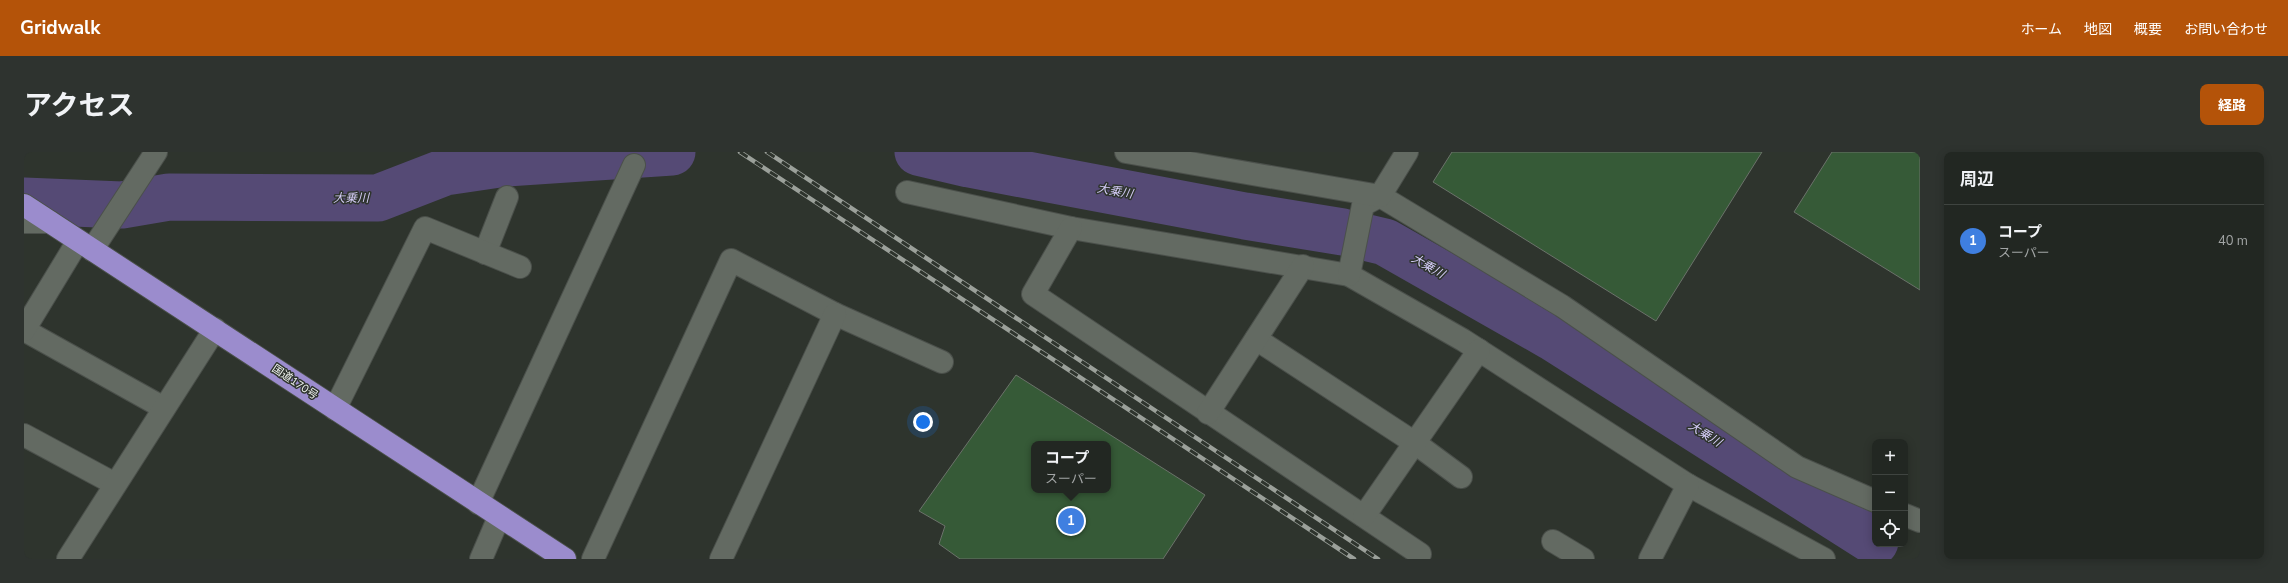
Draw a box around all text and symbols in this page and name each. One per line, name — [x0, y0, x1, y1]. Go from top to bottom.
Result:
text: Gridwalk — [20, 15, 100, 41]
text: ホーム — [2020, 20, 2062, 39]
text: 地図 — [2084, 20, 2112, 39]
text: 概要 — [2134, 20, 2162, 39]
text: お問い合わせ — [2184, 20, 2268, 39]
button: 経路 — [2200, 84, 2264, 125]
text: アクセス — [24, 87, 135, 125]
text: 周辺 — [1960, 168, 1994, 191]
water label: 大乗川 — [1096, 180, 1136, 202]
water label: 大乗川 — [333, 190, 371, 206]
text: コープ — [1998, 222, 2042, 242]
text: 1 — [1969, 232, 1977, 250]
text: 40 m — [2218, 232, 2248, 250]
text: スーパー — [1998, 244, 2050, 262]
water label: 大乗川 — [1408, 250, 1449, 283]
street label: 国道170号 — [269, 361, 321, 403]
your location — [913, 412, 933, 432]
water label: 大乗川 — [1685, 418, 1726, 451]
map controls — [1872, 439, 1908, 547]
button: + — [1872, 439, 1908, 475]
popup — [1031, 441, 1111, 493]
text: コープ — [1045, 448, 1089, 468]
text: スーパー — [1045, 470, 1097, 488]
button: − — [1872, 475, 1908, 511]
pin: 1 — [1058, 506, 1084, 536]
button: locate — [1872, 511, 1908, 547]

